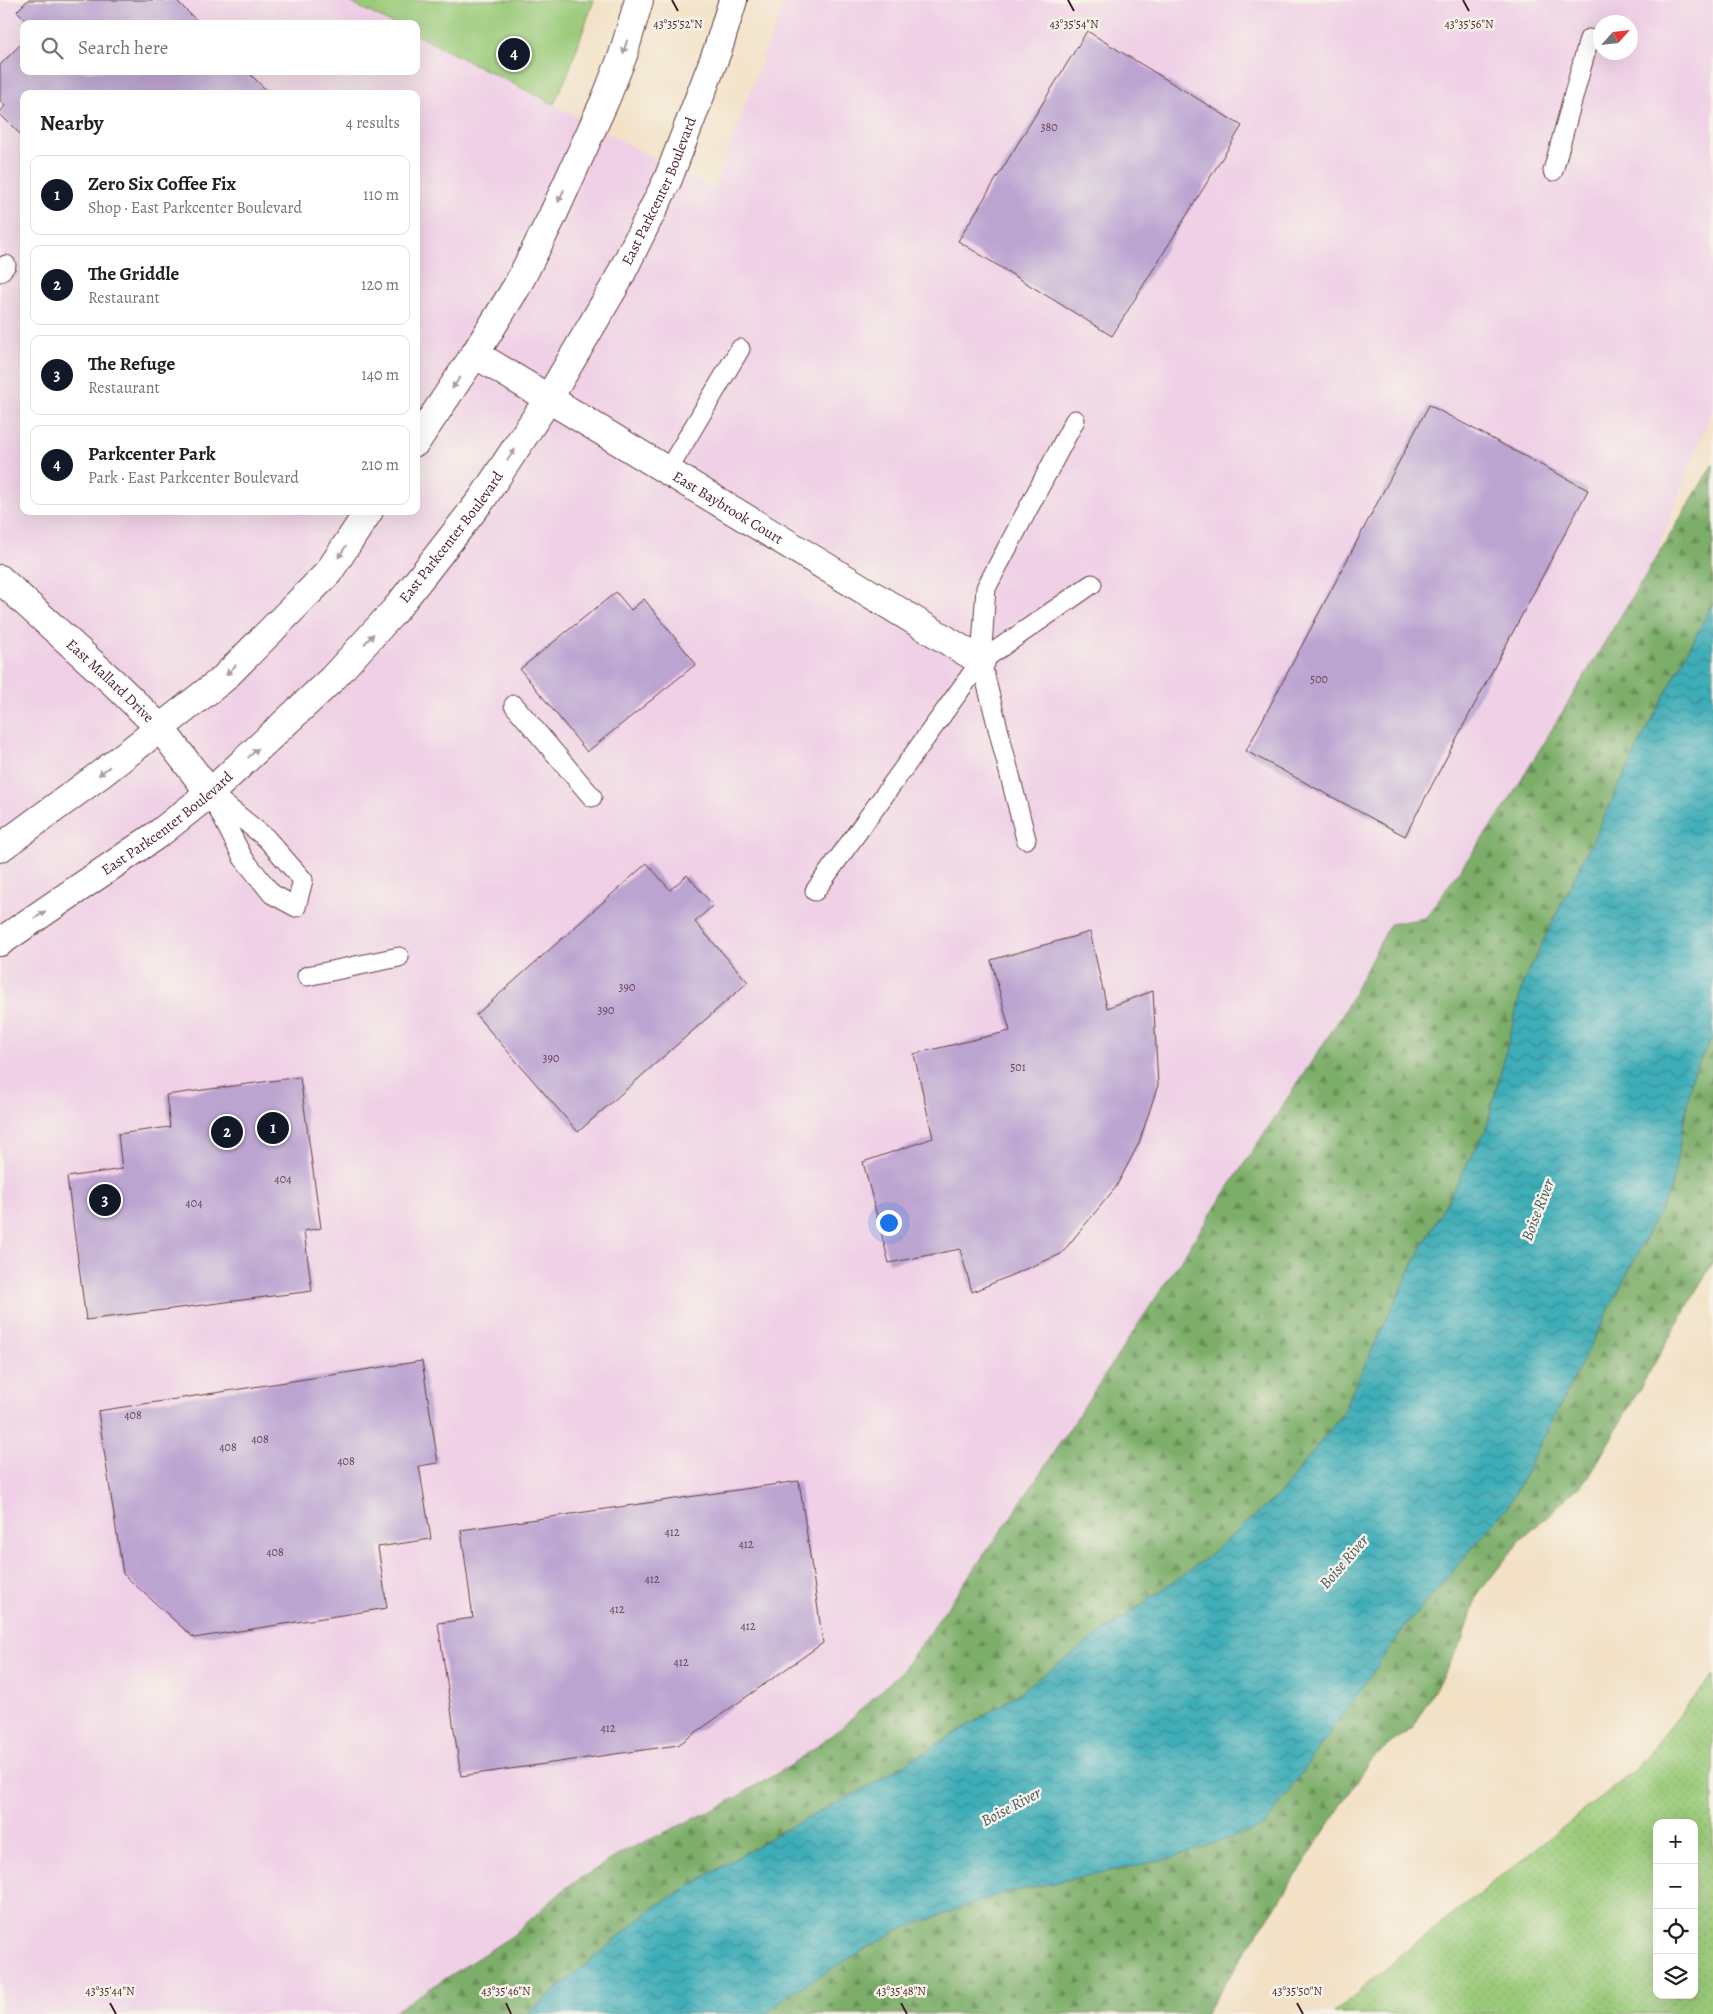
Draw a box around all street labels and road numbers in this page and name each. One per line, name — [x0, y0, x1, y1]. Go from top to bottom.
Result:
street label: East Parkcenter Boulevard — [617, 113, 701, 269]
street label: East Baybrook Court — [669, 466, 787, 549]
street label: East Parkcenter Boulevard — [394, 467, 508, 607]
street label: East Mallard Drive — [62, 634, 159, 727]
street label: East Parkcenter Boulevard — [97, 766, 238, 880]

